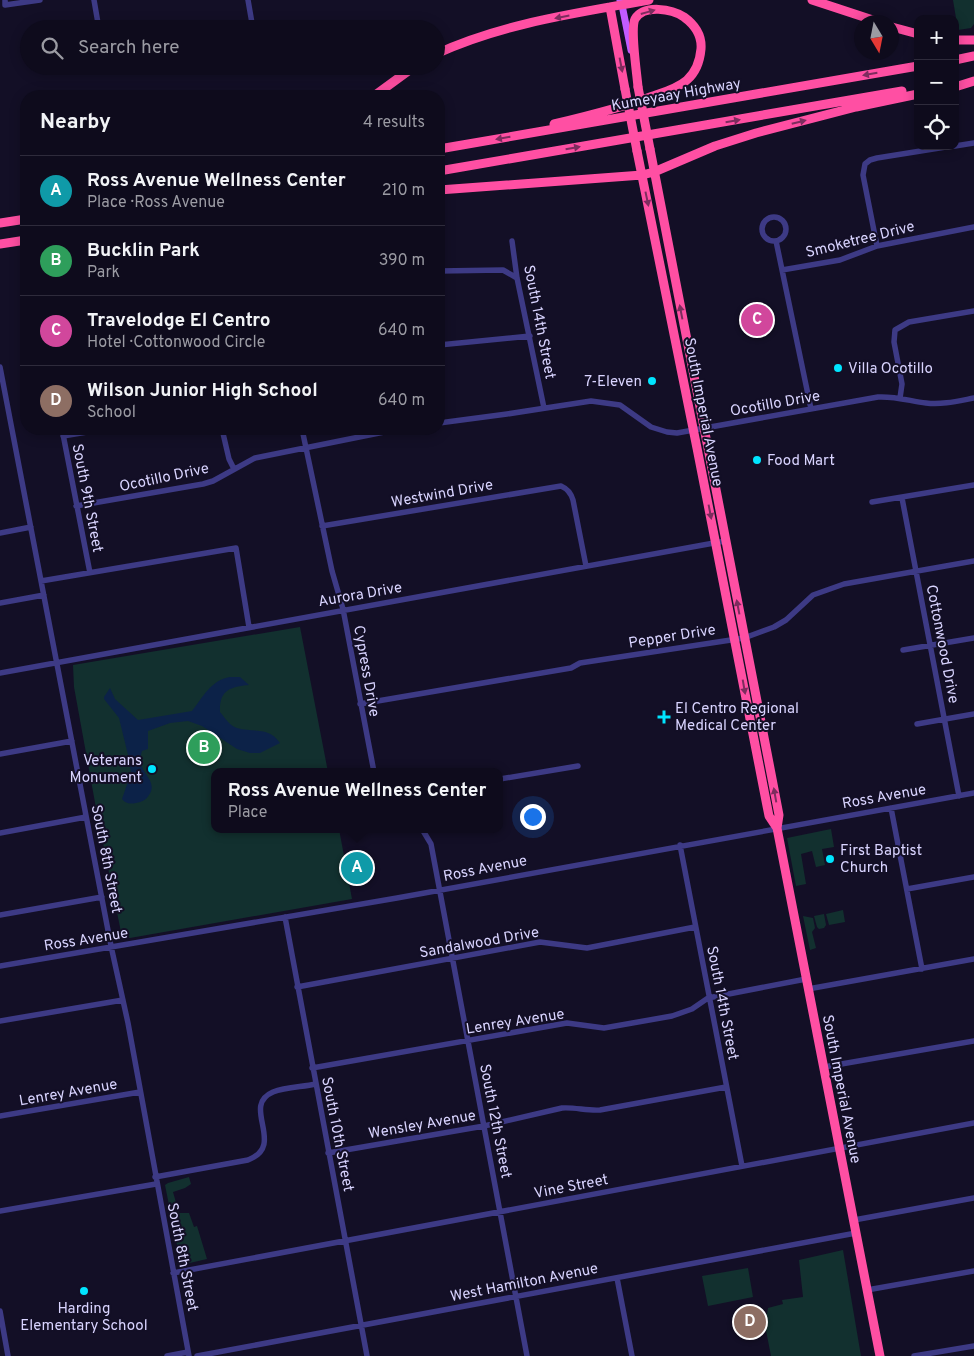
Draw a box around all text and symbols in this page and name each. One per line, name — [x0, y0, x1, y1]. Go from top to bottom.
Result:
one-way arrow — [641, 7, 656, 15]
one-way arrow — [554, 13, 570, 21]
north arrow — [854, 15, 899, 60]
map controls — [914, 15, 959, 150]
button: + — [914, 15, 959, 60]
search box — [20, 20, 445, 75]
icon: search — [38, 34, 66, 62]
text: Search here — [78, 36, 180, 60]
one-way arrow — [617, 58, 625, 73]
button: − — [914, 60, 959, 105]
one-way arrow — [861, 71, 877, 79]
street label: Kumeyaay Highway — [610, 75, 743, 116]
button: locate — [914, 105, 959, 150]
text: Nearby — [40, 109, 111, 136]
text: 4 results — [363, 113, 425, 133]
one-way arrow — [726, 116, 742, 124]
one-way arrow — [791, 118, 806, 126]
one-way arrow — [494, 134, 510, 142]
one-way arrow — [565, 143, 581, 151]
text: Ross Avenue Wellness Center — [87, 169, 346, 193]
text: A — [50, 181, 62, 201]
text: 210 m — [382, 181, 425, 201]
one-way arrow — [643, 191, 651, 207]
text: Place · Ross Avenue — [87, 193, 225, 213]
street label: Smoketree Drive — [804, 218, 917, 263]
text: Bucklin Park — [87, 239, 200, 263]
text: B — [50, 251, 62, 271]
text: 390 m — [379, 251, 425, 271]
text: Park — [87, 263, 120, 283]
street label: South 14th Street — [518, 263, 559, 381]
pin: C — [741, 301, 773, 339]
one-way arrow — [676, 303, 684, 319]
text: Travelodge El Centro — [87, 309, 270, 333]
text: C — [51, 321, 61, 341]
text: 640 m — [378, 321, 425, 341]
text: Hotel · Cottonwood Circle — [87, 333, 265, 353]
street label: South Imperial Avenue — [679, 336, 726, 488]
place label: Villa Ocotillo — [848, 360, 933, 379]
marker: Villa Ocotillo — [832, 362, 844, 374]
place label: 7-Eleven — [584, 373, 642, 392]
marker: 7-Eleven — [646, 375, 658, 387]
text: Wilson Junior High School — [87, 379, 318, 403]
street label: Ocotillo Drive — [729, 387, 822, 422]
text: D — [50, 391, 62, 411]
text: 640 m — [378, 391, 425, 411]
text: School — [87, 403, 136, 423]
street label: South 9th Street — [67, 442, 106, 554]
place label: Food Mart — [767, 452, 835, 471]
marker: Food Mart — [751, 454, 763, 466]
street label: Ocotillo Drive — [118, 460, 211, 497]
street label: Westwind Drive — [390, 476, 495, 513]
one-way arrow — [706, 505, 714, 520]
street label: Aurora Drive — [317, 579, 404, 612]
street label: Cottonwood Drive — [921, 583, 962, 705]
one-way arrow — [733, 599, 741, 615]
street label: Pepper Drive — [627, 621, 717, 654]
street label: Cypress Drive — [348, 624, 383, 718]
one-way arrow — [740, 680, 748, 696]
place label: El Centro Regional Medical Center — [675, 700, 799, 736]
marker: El Centro Regional Medical Center — [657, 710, 671, 724]
pin: B — [188, 729, 220, 767]
place label: Veterans Monument — [70, 752, 142, 788]
marker: Veterans Monument — [146, 763, 158, 775]
popup — [211, 768, 503, 833]
text: Ross Avenue Wellness Center — [228, 779, 486, 803]
street label: Ross Avenue — [841, 781, 928, 814]
one-way arrow — [771, 787, 779, 803]
street label: South 8th Street — [86, 803, 125, 915]
text: Place — [228, 803, 267, 823]
your location — [520, 804, 546, 830]
place label: First Baptist Church — [840, 842, 922, 878]
pin: A — [341, 849, 373, 887]
street label: Ross Avenue — [442, 852, 529, 887]
marker: First Baptist Church — [824, 853, 836, 865]
street label: Ross Avenue — [43, 924, 130, 957]
street label: Sandalwood Drive — [418, 924, 541, 963]
street label: South 14th Street — [701, 944, 742, 1062]
street label: Lenrey Avenue — [465, 1005, 566, 1040]
street label: South Imperial Avenue — [817, 1013, 864, 1165]
street label: South 12th Street — [474, 1062, 515, 1180]
street label: Lenrey Avenue — [18, 1075, 119, 1111]
street label: South 10th Street — [316, 1075, 357, 1193]
street label: Wensley Avenue — [367, 1107, 477, 1144]
street label: Vine Street — [533, 1171, 610, 1204]
street label: South 8th Street — [162, 1201, 201, 1313]
street label: West Hamilton Avenue — [449, 1260, 600, 1307]
marker: Harding Elementary School — [78, 1285, 90, 1297]
place label: Harding Elementary School — [20, 1300, 148, 1336]
pin: D — [734, 1303, 766, 1341]

